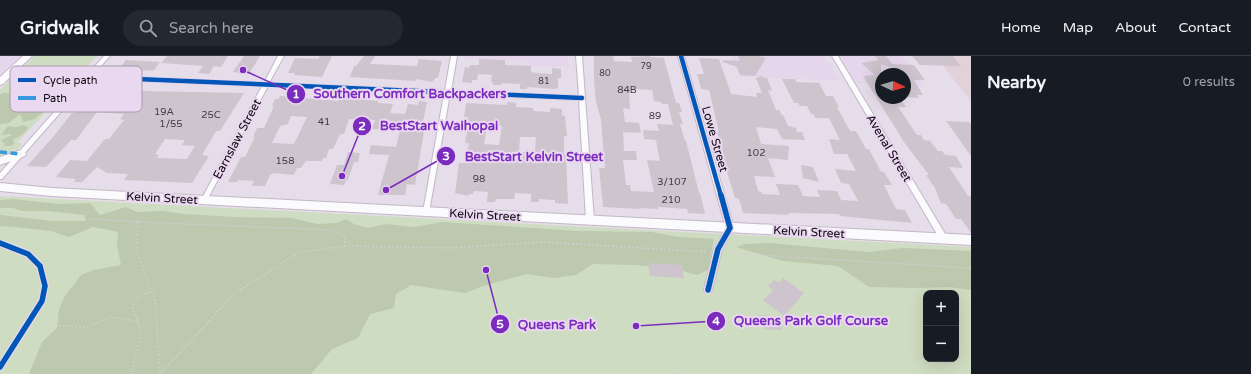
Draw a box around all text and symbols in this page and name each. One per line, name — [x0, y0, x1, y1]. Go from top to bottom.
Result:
search box — [123, 10, 403, 46]
text: Gridwalk — [20, 17, 99, 39]
icon: search — [137, 17, 159, 39]
text: Search here — [169, 19, 253, 37]
text: Home — [1001, 19, 1041, 36]
text: Map — [1063, 19, 1093, 36]
text: About — [1115, 19, 1157, 36]
text: Contact — [1179, 19, 1231, 36]
house number: 79 — [640, 61, 652, 72]
legend — [10, 66, 142, 112]
house number: 80 — [599, 68, 611, 79]
north arrow — [875, 68, 911, 104]
text: Nearby — [987, 72, 1046, 93]
text: Cycle path — [43, 74, 98, 87]
text: 0 results — [1183, 74, 1235, 90]
house number: 81 — [538, 76, 550, 87]
callout: Southern Comfort Backpackers — [286, 81, 515, 106]
house number: 84B — [617, 84, 637, 96]
text: Southern Comfort Backpackers — [314, 86, 506, 102]
text: 1 — [292, 87, 300, 101]
text: Path — [43, 92, 67, 105]
street label: Earnslaw Street — [210, 96, 264, 181]
street label: Lowe Street — [699, 105, 731, 174]
house number: 19A — [154, 106, 174, 118]
house number: 25C — [201, 109, 221, 121]
house number: 89 — [649, 110, 661, 122]
street label: Avenal Street — [863, 112, 915, 185]
callout: BestStart Waihopai — [352, 113, 507, 138]
house number: 41 — [318, 116, 330, 128]
house number: 1/55 — [159, 118, 183, 130]
text: BestStart Waihopai — [380, 118, 498, 134]
text: 2 — [358, 119, 366, 133]
callout: BestStart Kelvin Street — [436, 144, 611, 169]
house number: 102 — [747, 147, 765, 159]
text: 3 — [442, 149, 450, 163]
text: BestStart Kelvin Street — [465, 149, 603, 165]
house number: 158 — [276, 155, 294, 167]
house number: 98 — [473, 173, 485, 185]
house number: 3/107 — [657, 176, 687, 188]
street label: Kelvin Street — [126, 189, 199, 207]
house number: 210 — [662, 194, 680, 206]
street label: Kelvin Street — [449, 206, 522, 224]
street label: Kelvin Street — [773, 223, 846, 241]
map controls — [923, 290, 959, 362]
button: + — [923, 290, 959, 326]
callout: Queens Park Golf Course — [706, 308, 896, 333]
callout: Queens Park — [490, 312, 604, 337]
text: Queens Park Golf Course — [734, 313, 889, 329]
text: 4 — [712, 314, 720, 328]
text: 5 — [496, 317, 504, 331]
text: Queens Park — [518, 317, 596, 333]
button: − — [923, 326, 959, 362]

